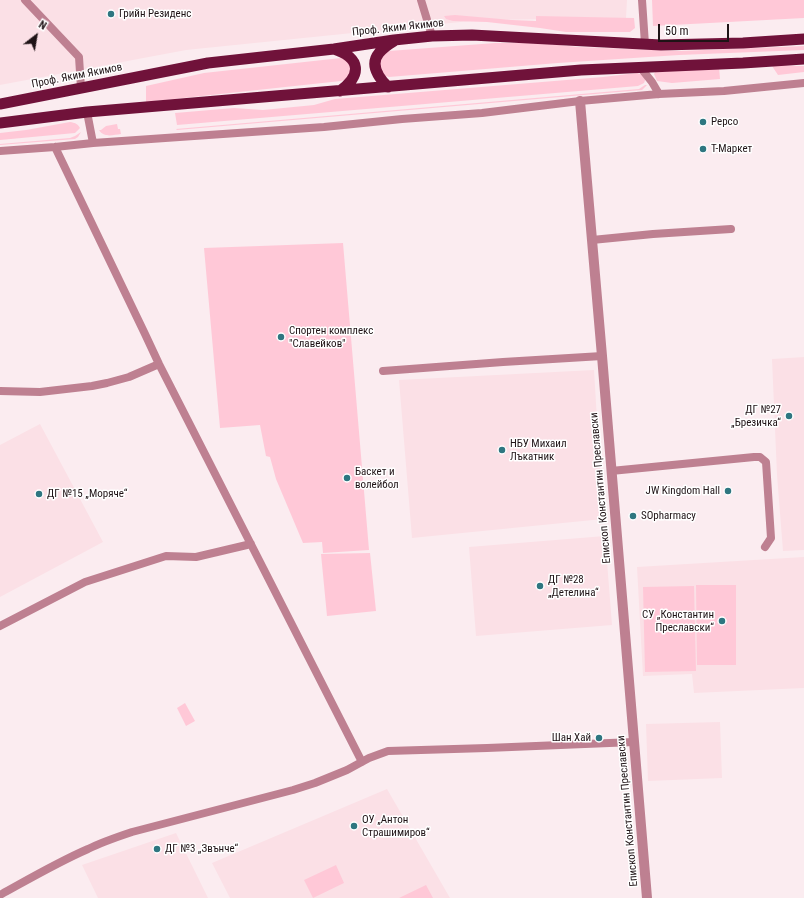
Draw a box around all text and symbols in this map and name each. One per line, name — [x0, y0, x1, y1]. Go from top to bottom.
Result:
place label: Грийн Резиденс — [119, 7, 191, 21]
marker: Грийн Резиденс — [106, 9, 116, 19]
north arrow — [16, 16, 56, 56]
scale bar — [660, 16, 731, 42]
street label: Проф. Яким Якимов — [352, 17, 444, 39]
text: N — [36, 18, 49, 33]
text: 50 m — [665, 24, 689, 38]
street label: Проф. Яким Якимов — [31, 61, 123, 91]
place label: Pepco — [711, 115, 738, 129]
marker: Pepco — [698, 117, 708, 127]
place label: Т-Маркет — [711, 142, 752, 156]
marker: Т-Маркет — [698, 144, 708, 154]
place label: Спортен комплекс "Славейков" — [289, 324, 373, 350]
marker: Спортен комплекс "Славейков" — [276, 332, 286, 342]
place label: ДГ №27 „Брезичка“ — [731, 403, 781, 429]
marker: ДГ №27 „Брезичка“ — [784, 411, 794, 421]
street label: Епископ Константин Преславски — [588, 412, 614, 564]
place label: НБУ Михаил Лъкатник — [510, 437, 567, 463]
marker: НБУ Михаил Лъкатник — [497, 445, 507, 455]
place label: Баскет и волейбол — [355, 465, 399, 491]
marker: Баскет и волейбол — [342, 473, 352, 483]
place label: JW Kingdom Hall — [646, 484, 720, 498]
marker: JW Kingdom Hall — [723, 486, 733, 496]
place label: ДГ №15 „Моряче“ — [47, 487, 127, 501]
marker: ДГ №15 „Моряче“ — [34, 489, 44, 499]
place label: SOpharmacy — [641, 509, 696, 523]
marker: SOpharmacy — [628, 511, 638, 521]
place label: ДГ №28 „Детелина“ — [548, 573, 599, 599]
marker: ДГ №28 „Детелина“ — [535, 581, 545, 591]
place label: СУ „Константин Преславски“ — [642, 608, 714, 634]
marker: СУ „Константин Преславски“ — [717, 616, 727, 626]
place label: Шан Хай — [552, 731, 591, 745]
marker: Шан Хай — [594, 733, 604, 743]
street label: Епископ Константин Преславски — [615, 735, 641, 887]
place label: ОУ „Антон Страшимиров“ — [362, 813, 430, 839]
marker: ОУ „Антон Страшимиров“ — [349, 821, 359, 831]
place label: ДГ №3 „Звънче“ — [165, 842, 238, 856]
marker: ДГ №3 „Звънче“ — [152, 844, 162, 854]

